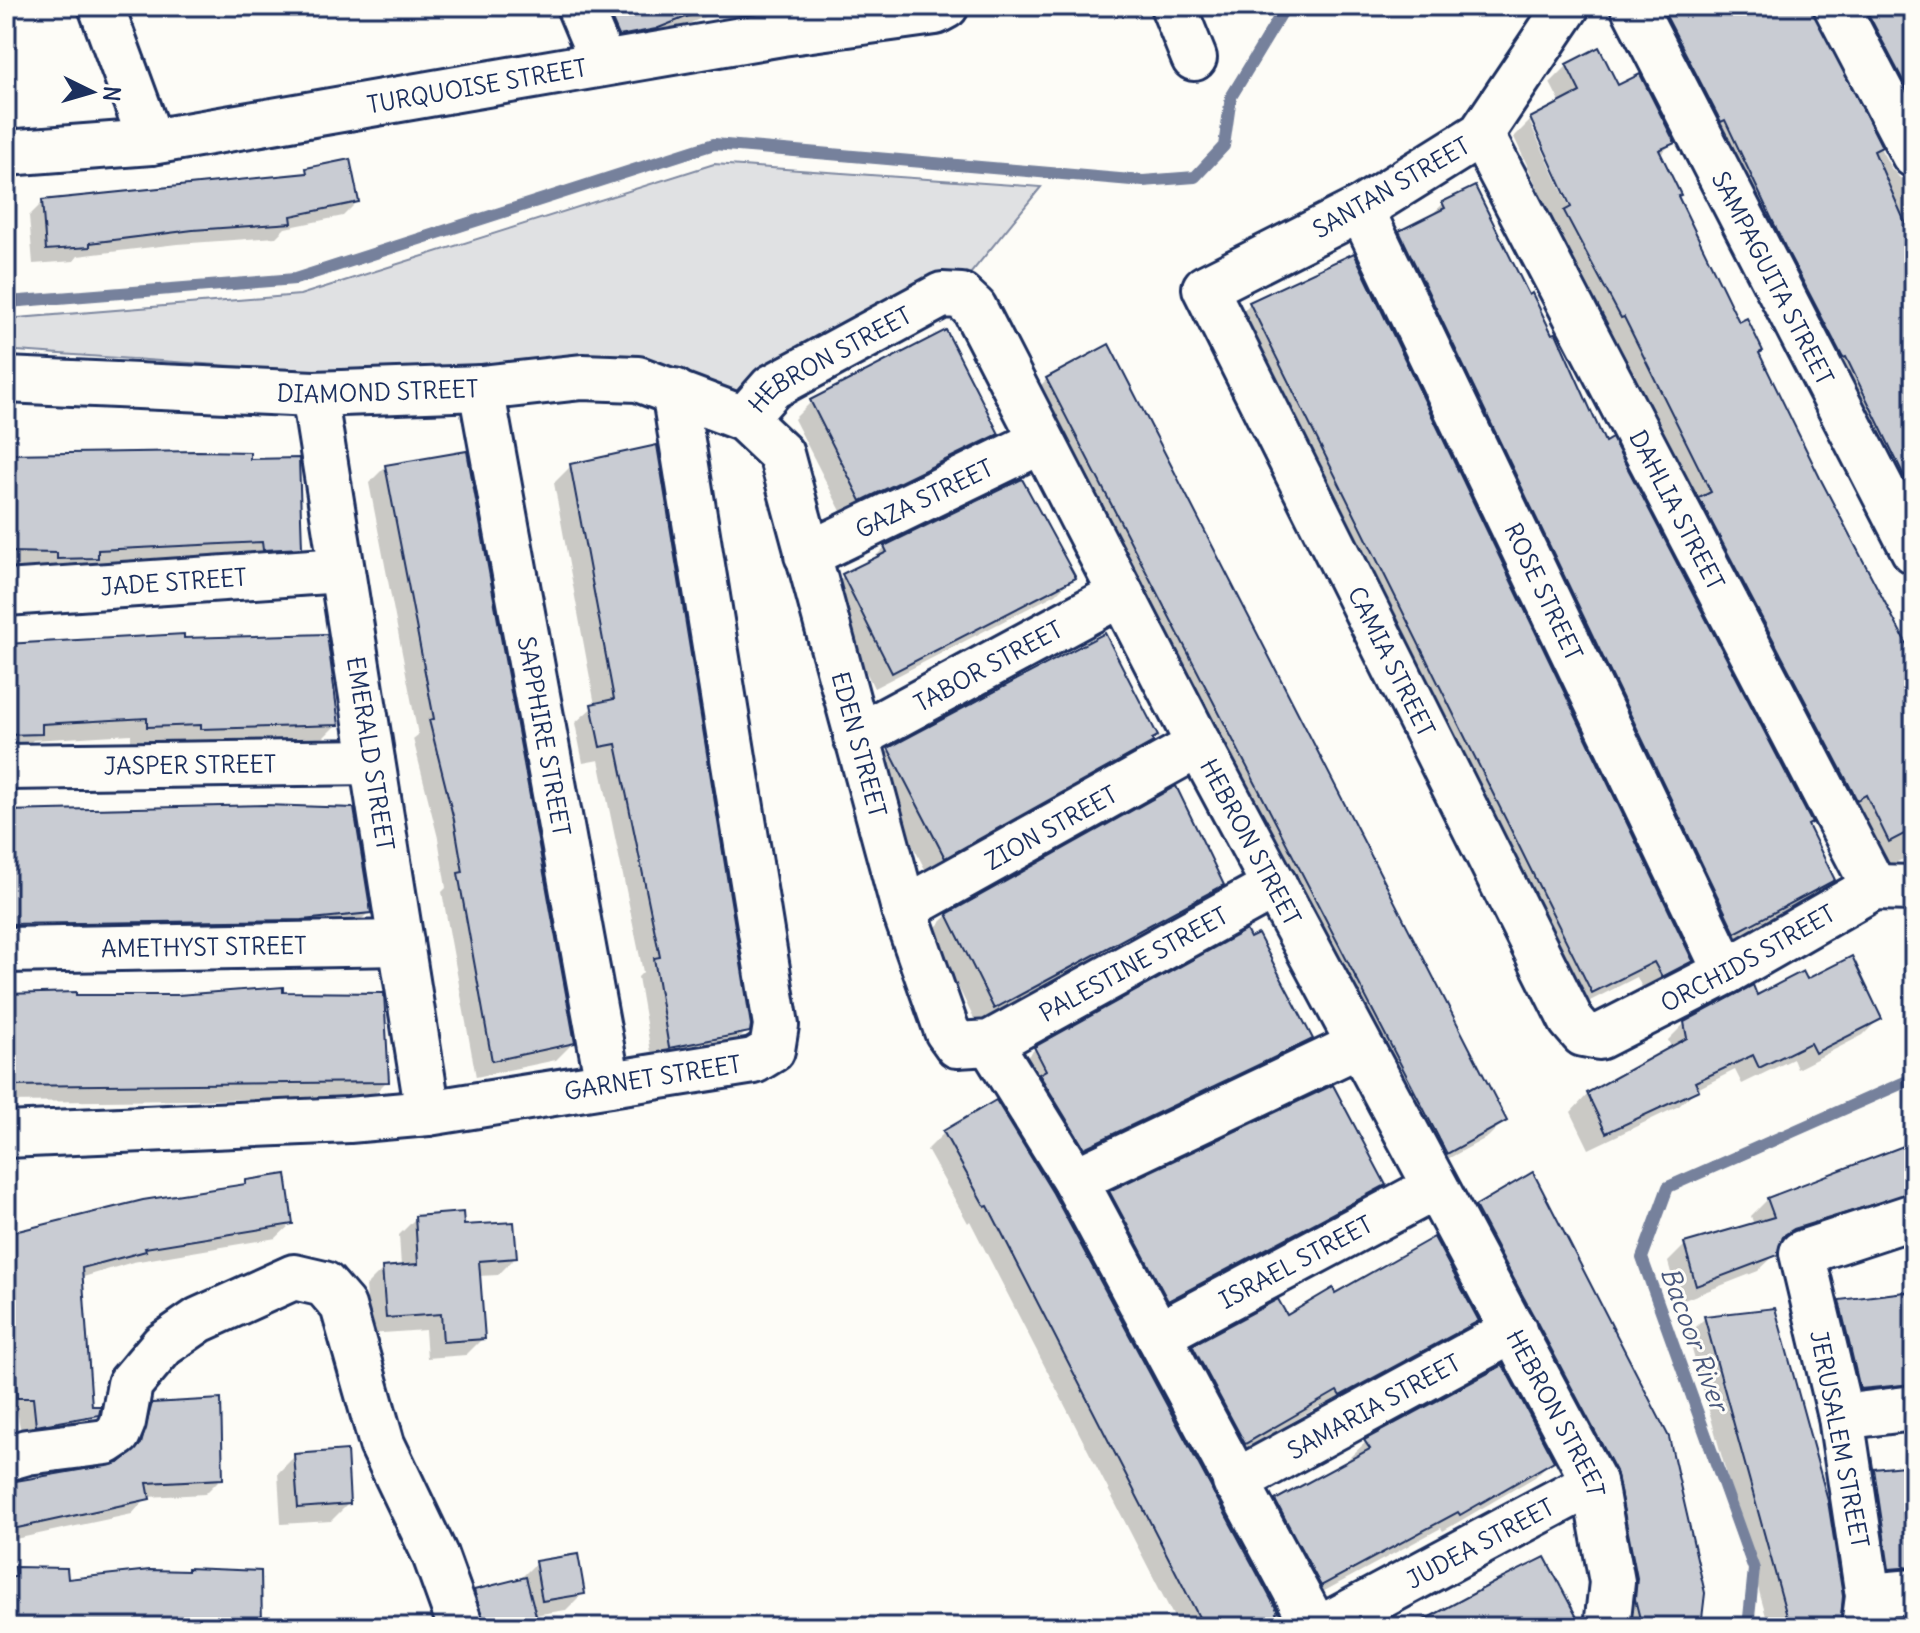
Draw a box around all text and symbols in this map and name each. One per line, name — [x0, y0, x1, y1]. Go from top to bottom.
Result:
north arrow — [52, 52, 132, 132]
street label: TURQUOISE STREET — [365, 52, 589, 119]
text: N — [97, 85, 127, 103]
street label: SANTAN STREET — [1307, 130, 1475, 244]
street label: SAMPAGUITA STREET — [1706, 166, 1841, 390]
street label: HEBRON STREET — [742, 300, 916, 419]
street label: DIAMOND STREET — [276, 373, 479, 409]
street label: DAHLIA STREET — [1623, 425, 1731, 595]
street label: GAZA STREET — [850, 452, 998, 544]
street label: ROSE STREET — [1498, 518, 1590, 665]
street label: JADE STREET — [99, 562, 248, 601]
street label: CAMIA STREET — [1342, 581, 1442, 741]
street label: TABOR STREET — [909, 614, 1067, 718]
street label: SAPPHIRE STREET — [512, 634, 577, 838]
street label: EMERALD STREET — [341, 654, 401, 853]
street label: EDEN STREET — [825, 668, 893, 820]
street label: JASPER STREET — [104, 748, 276, 781]
street label: HEBRON STREET — [1194, 753, 1308, 931]
street label: ZION STREET — [980, 779, 1122, 876]
street label: ORCHIDS STREET — [1655, 898, 1840, 1018]
street label: PALESTINE STREET — [1034, 900, 1233, 1028]
street label: AMETHYST STREET — [101, 930, 307, 963]
street label: GARNET STREET — [562, 1048, 743, 1106]
street label: ISRAEL STREET — [1214, 1209, 1377, 1315]
water label: Bacoor River — [1654, 1263, 1737, 1418]
street label: HEBRON STREET — [1500, 1324, 1611, 1499]
street label: JERUSALEM STREET — [1804, 1328, 1876, 1550]
street label: SAMARIA STREET — [1282, 1347, 1465, 1466]
street label: JUDEA STREET — [1401, 1491, 1559, 1595]

